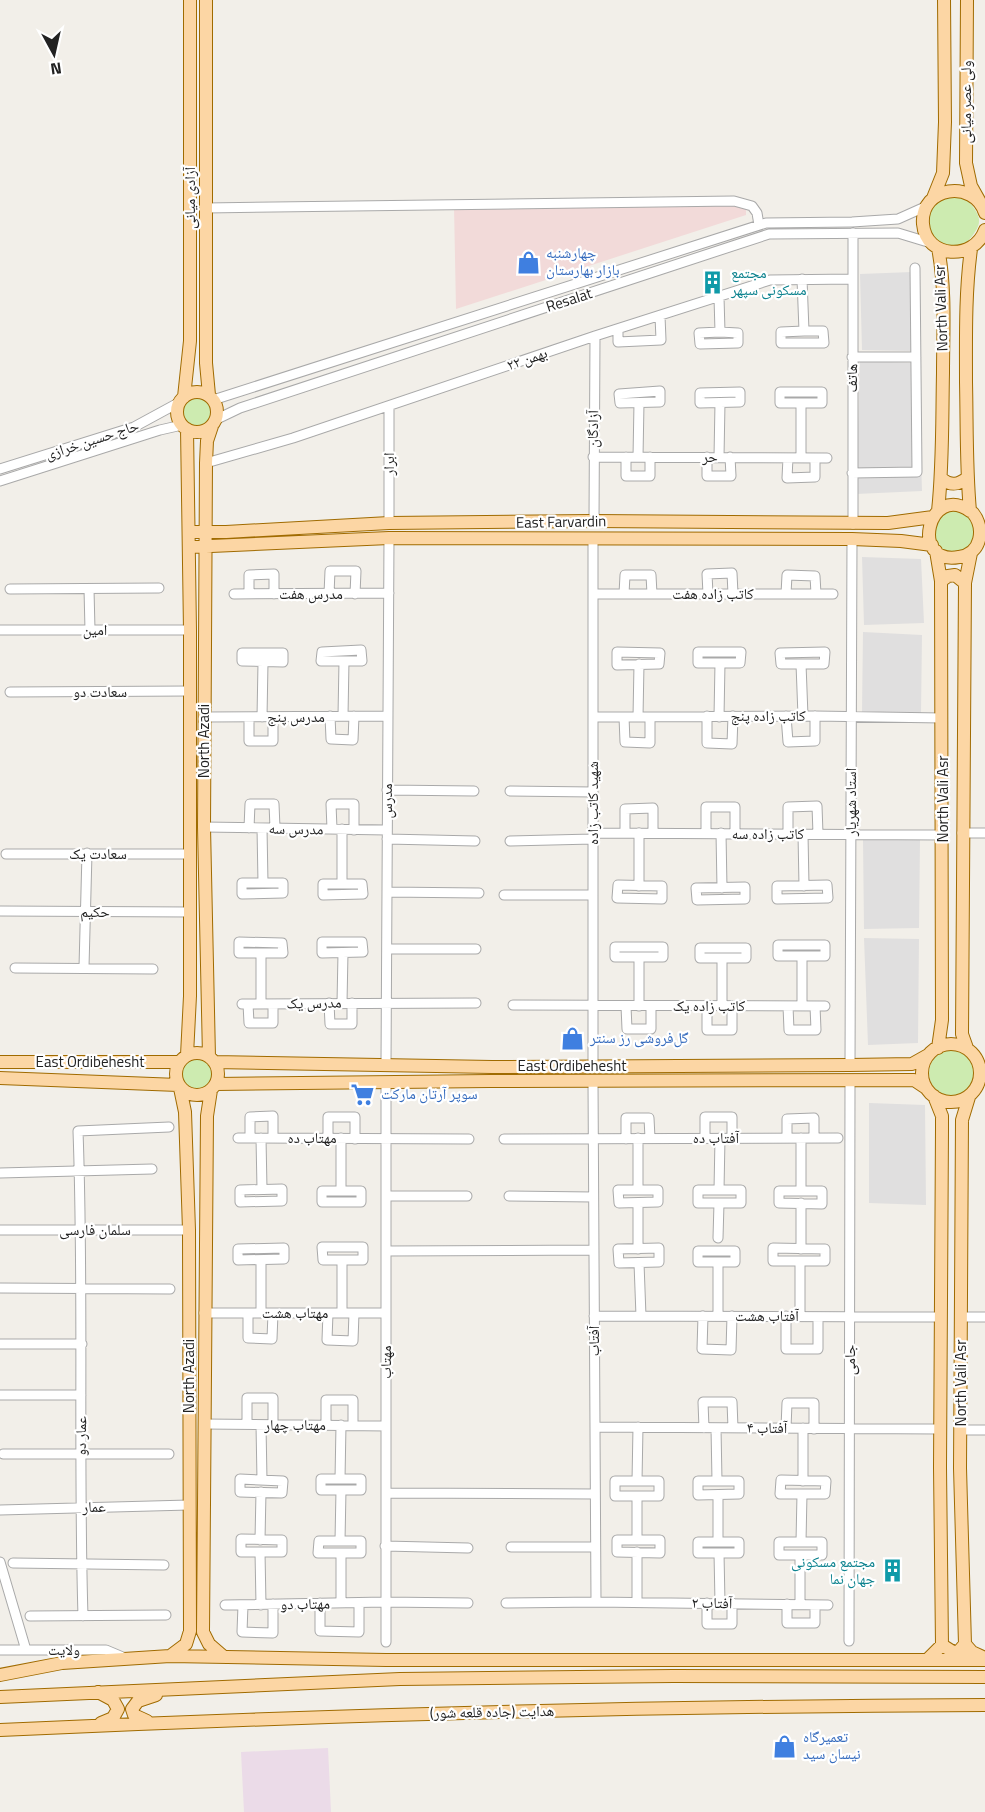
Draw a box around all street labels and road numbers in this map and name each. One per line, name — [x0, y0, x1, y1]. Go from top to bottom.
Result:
street label: ولی عصر میانی — [954, 61, 977, 143]
street label: آزادی میانی — [178, 166, 201, 229]
street label: North Vali Asr — [927, 264, 954, 352]
street label: Resalat — [543, 281, 596, 318]
street label: ۲۲ بهمن — [503, 341, 550, 376]
street label: هاتف — [840, 364, 863, 392]
street label: آزادگان — [581, 409, 604, 448]
street label: حاج حسین خرازی — [42, 413, 142, 466]
street label: حر — [701, 445, 718, 468]
street label: ابرار — [377, 452, 400, 477]
street label: East Farvardin — [516, 509, 606, 534]
street label: مدرس هفت — [279, 582, 343, 605]
street label: کاتب زاده هفت — [672, 582, 754, 605]
street label: امین — [83, 618, 107, 641]
street label: سعادت دو — [73, 680, 127, 703]
street label: North Azadi — [192, 704, 215, 778]
street label: کاتب زاده پنج — [730, 704, 806, 727]
street label: مدرس پنج — [267, 705, 325, 728]
street label: North Vali Asr — [931, 756, 954, 842]
street label: شهید کاتب زاده — [581, 761, 604, 845]
street label: استاد شهریار — [839, 768, 862, 837]
street label: مدرس — [375, 783, 398, 818]
street label: مدرس سه — [268, 817, 324, 840]
street label: کاتب زاده سه — [732, 822, 804, 845]
street label: سعادت یک — [69, 842, 127, 865]
street label: حکیم — [80, 900, 110, 923]
street label: مدرس یک — [286, 991, 342, 1014]
street label: کاتب زاده یک — [673, 994, 745, 1017]
street label: East Ordibehesht — [36, 1050, 145, 1073]
street label: East Ordibehesht — [518, 1054, 627, 1077]
street label: مهتاب ده — [288, 1126, 337, 1149]
street label: آفتاب ده — [693, 1126, 740, 1149]
street label: سلمان فارسی — [59, 1218, 131, 1241]
street label: مهتاب هشت — [262, 1301, 328, 1324]
street label: آفتاب هشت — [735, 1304, 800, 1327]
street label: آفتاب — [582, 1324, 605, 1356]
street label: North Azadi — [177, 1339, 200, 1413]
street label: North Vali Asr — [949, 1340, 972, 1426]
street label: جامی — [838, 1344, 861, 1375]
street label: مهتاب — [374, 1345, 397, 1379]
street label: مهتاب چهار — [263, 1413, 326, 1436]
street label: عمار دو — [69, 1415, 92, 1456]
street label: آفتاب ۴ — [747, 1416, 789, 1439]
street label: عمار — [81, 1495, 106, 1518]
street label: آفتاب ۲ — [691, 1591, 734, 1614]
street label: مهتاب دو — [280, 1592, 330, 1615]
street label: ولایت — [48, 1638, 80, 1661]
street label: هدایت (جاده قلعه شور) — [429, 1699, 555, 1724]

